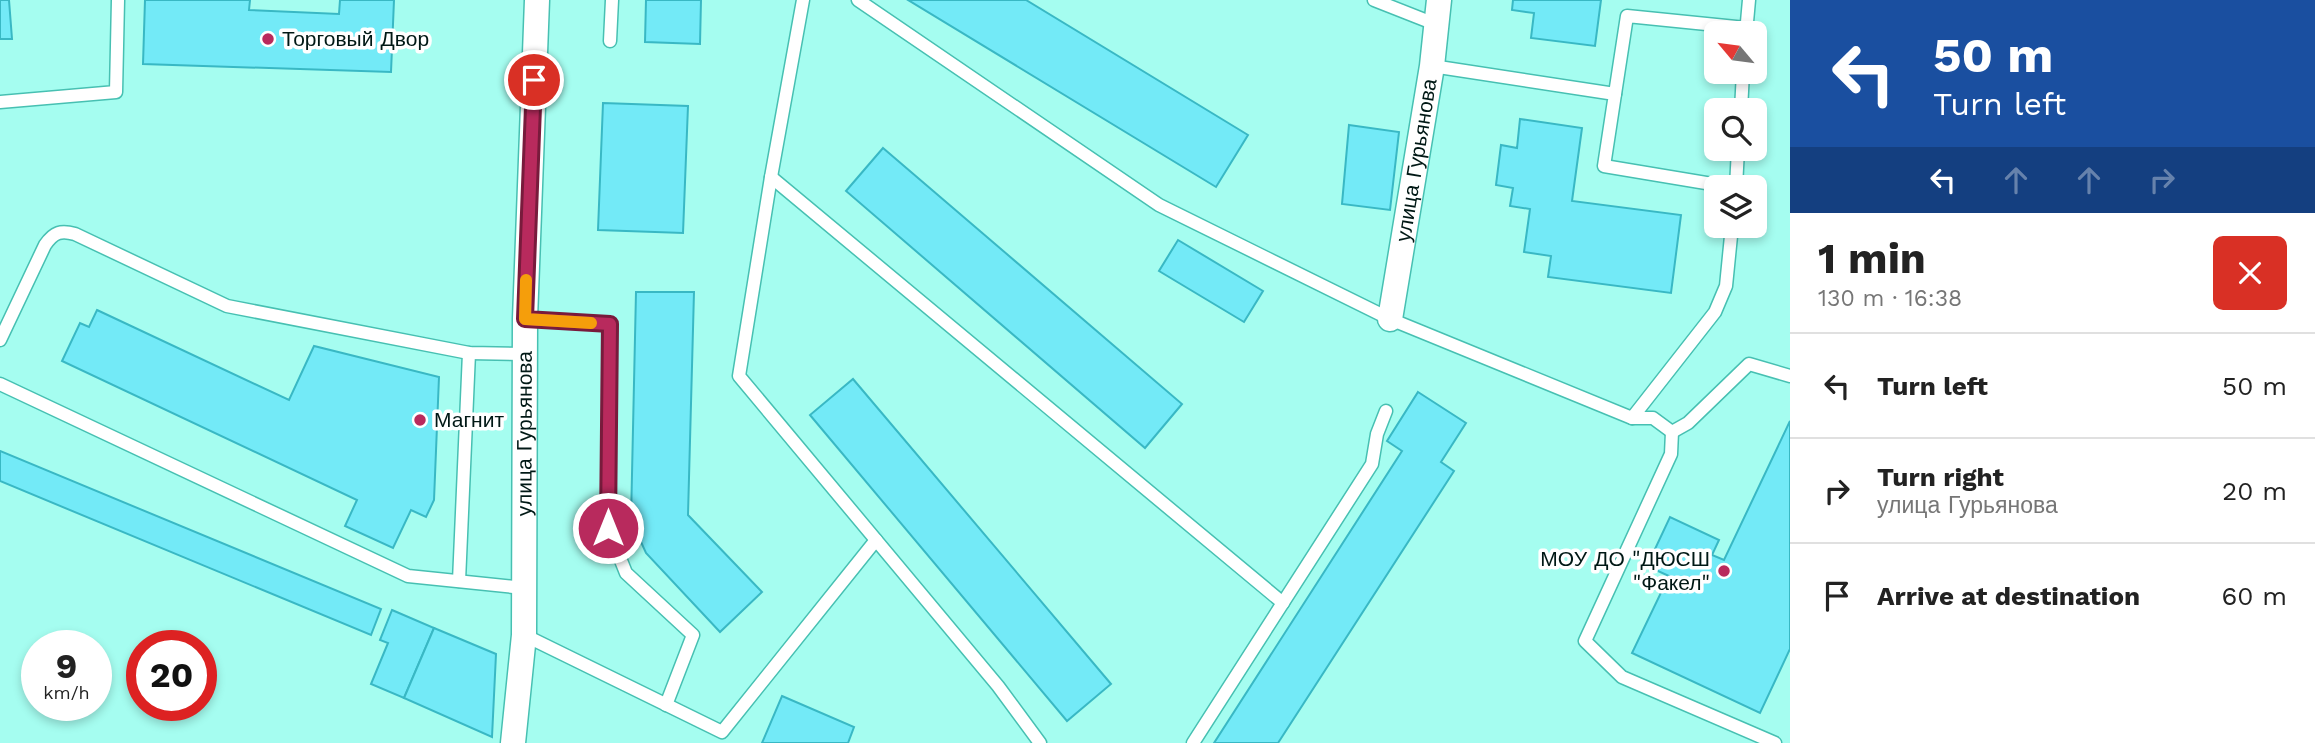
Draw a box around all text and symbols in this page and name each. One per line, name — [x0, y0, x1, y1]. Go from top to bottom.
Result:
north arrow — [1704, 21, 1768, 84]
map controls — [1704, 21, 1767, 238]
place label: Торговый Двор — [282, 26, 429, 51]
text: 50 m — [1933, 26, 2053, 84]
icon: left — [1818, 28, 1909, 119]
marker: Торговый Двор — [260, 31, 276, 47]
pin — [504, 50, 564, 110]
icon: arrive — [515, 61, 553, 99]
street label: улица Гурьянова — [1390, 76, 1442, 244]
text: Turn left — [1933, 85, 2066, 123]
button: search — [1704, 98, 1767, 161]
icon: left — [1924, 161, 1962, 199]
icon: ahead — [1997, 161, 2035, 199]
icon: ahead — [2070, 161, 2108, 199]
icon: right — [2143, 161, 2181, 199]
button: layers — [1704, 175, 1767, 238]
text: 1 min — [1818, 234, 1926, 283]
button: close — [2213, 236, 2287, 310]
text: 130 m · 16:38 — [1818, 285, 1962, 312]
street label: улица Гурьянова — [511, 351, 537, 516]
icon: left — [1818, 367, 1856, 405]
text: Turn left — [1877, 371, 1988, 401]
text: 50 m — [2222, 371, 2287, 401]
place label: Магнит — [434, 407, 504, 432]
marker: Магнит — [412, 412, 428, 428]
text: Turn right — [1877, 462, 2004, 492]
icon: right — [1818, 472, 1856, 510]
text: 20 m — [2222, 476, 2287, 506]
position arrow — [571, 491, 645, 565]
text: улица Гурьянова — [1877, 492, 2058, 519]
place label: МОУ ДО "ДЮСШ "Факел" — [1540, 546, 1710, 595]
marker: МОУ ДО "ДЮСШ "Факел" — [1716, 563, 1732, 579]
icon: arrive — [1818, 577, 1856, 615]
text: Arrive at destination — [1877, 581, 2140, 611]
text: 60 m — [2221, 581, 2287, 611]
speed limit sign: 20 — [126, 630, 217, 721]
text: 9 — [56, 645, 77, 687]
text: km/h — [43, 682, 90, 703]

